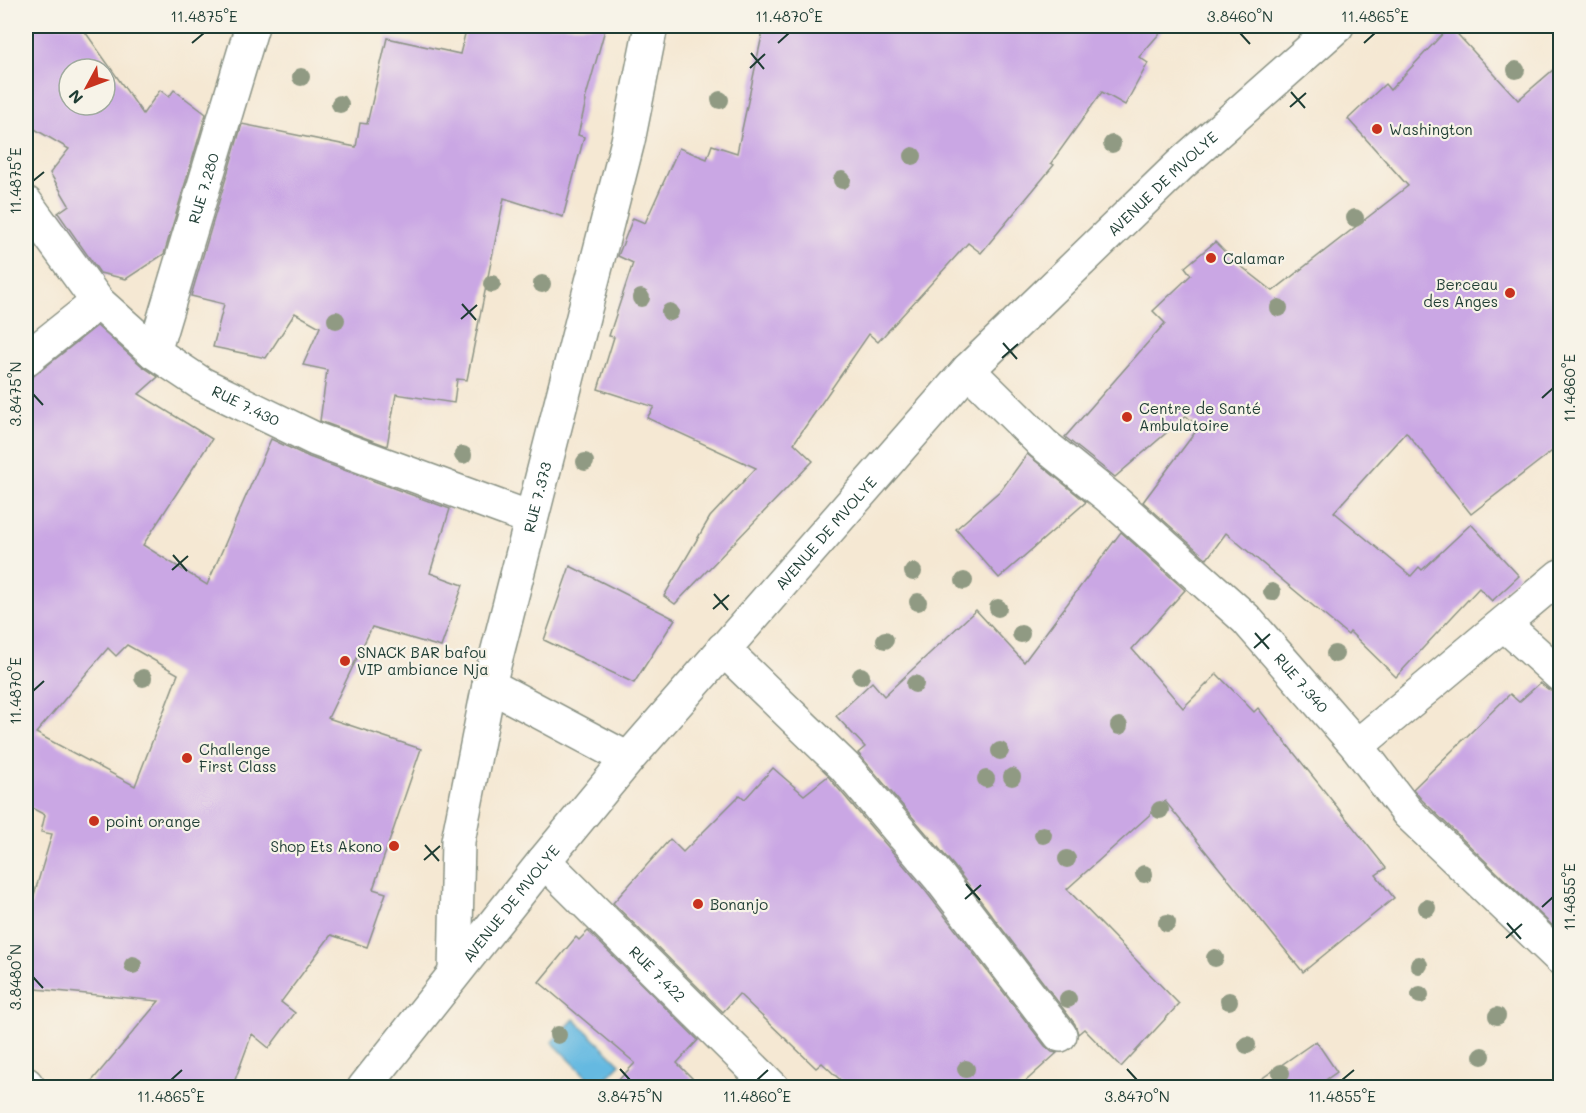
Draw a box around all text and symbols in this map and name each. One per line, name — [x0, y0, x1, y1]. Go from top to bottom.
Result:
text: 11.4875°E — [170, 6, 238, 26]
text: 11.4870°E — [755, 6, 823, 26]
text: 3.8460°N — [1207, 6, 1273, 26]
text: 11.4865°E — [1341, 6, 1409, 26]
north arrow — [57, 57, 117, 117]
text: N — [63, 86, 87, 109]
place label: Washington — [1389, 119, 1473, 139]
marker: Washington — [1370, 122, 1384, 136]
street label: AVENUE DE MVOLYE — [1103, 126, 1222, 240]
text: 11.4875°E — [5, 147, 25, 215]
street label: RUE 7.280 — [183, 151, 223, 226]
place label: Calamar — [1223, 248, 1285, 268]
marker: Calamar — [1204, 251, 1218, 265]
place label: Berceau des Anges — [1423, 274, 1498, 311]
marker: Berceau des Anges — [1503, 286, 1517, 300]
text: 11.4860°E — [1559, 353, 1579, 422]
text: 3.8475°N — [5, 361, 25, 427]
street label: RUE 7.430 — [209, 380, 283, 430]
place label: Centre de Santé Ambulatoire — [1139, 398, 1261, 435]
marker: Centre de Santé Ambulatoire — [1120, 410, 1134, 424]
street label: RUE 7.373 — [518, 460, 556, 534]
street label: AVENUE DE MVOLYE — [770, 472, 881, 594]
place label: SNACK BAR bafou VIP ambiance Nja — [357, 642, 489, 679]
street label: RUE 7.340 — [1270, 649, 1333, 717]
marker: SNACK BAR bafou VIP ambiance Nja — [338, 654, 352, 668]
text: 11.4870°E — [5, 657, 25, 725]
place label: Challenge First Class — [199, 739, 277, 776]
marker: Challenge First Class — [180, 751, 194, 765]
place label: point orange — [106, 811, 201, 831]
marker: point orange — [87, 814, 101, 828]
place label: Shop Ets Akono — [270, 836, 382, 856]
marker: Shop Ets Akono — [387, 839, 401, 853]
street label: AVENUE DE MVOLYE — [458, 840, 564, 966]
text: 11.4855°E — [1559, 863, 1579, 931]
place label: Bonanjo — [710, 894, 768, 914]
marker: Bonanjo — [691, 897, 705, 911]
street label: RUE 7.422 — [625, 941, 690, 1006]
text: 3.8480°N — [5, 944, 25, 1010]
text: 11.4865°E — [137, 1086, 205, 1106]
text: 3.8475°N — [597, 1086, 663, 1106]
text: 11.4860°E — [723, 1086, 792, 1106]
text: 3.8470°N — [1104, 1086, 1170, 1106]
text: 11.4855°E — [1308, 1086, 1376, 1106]

